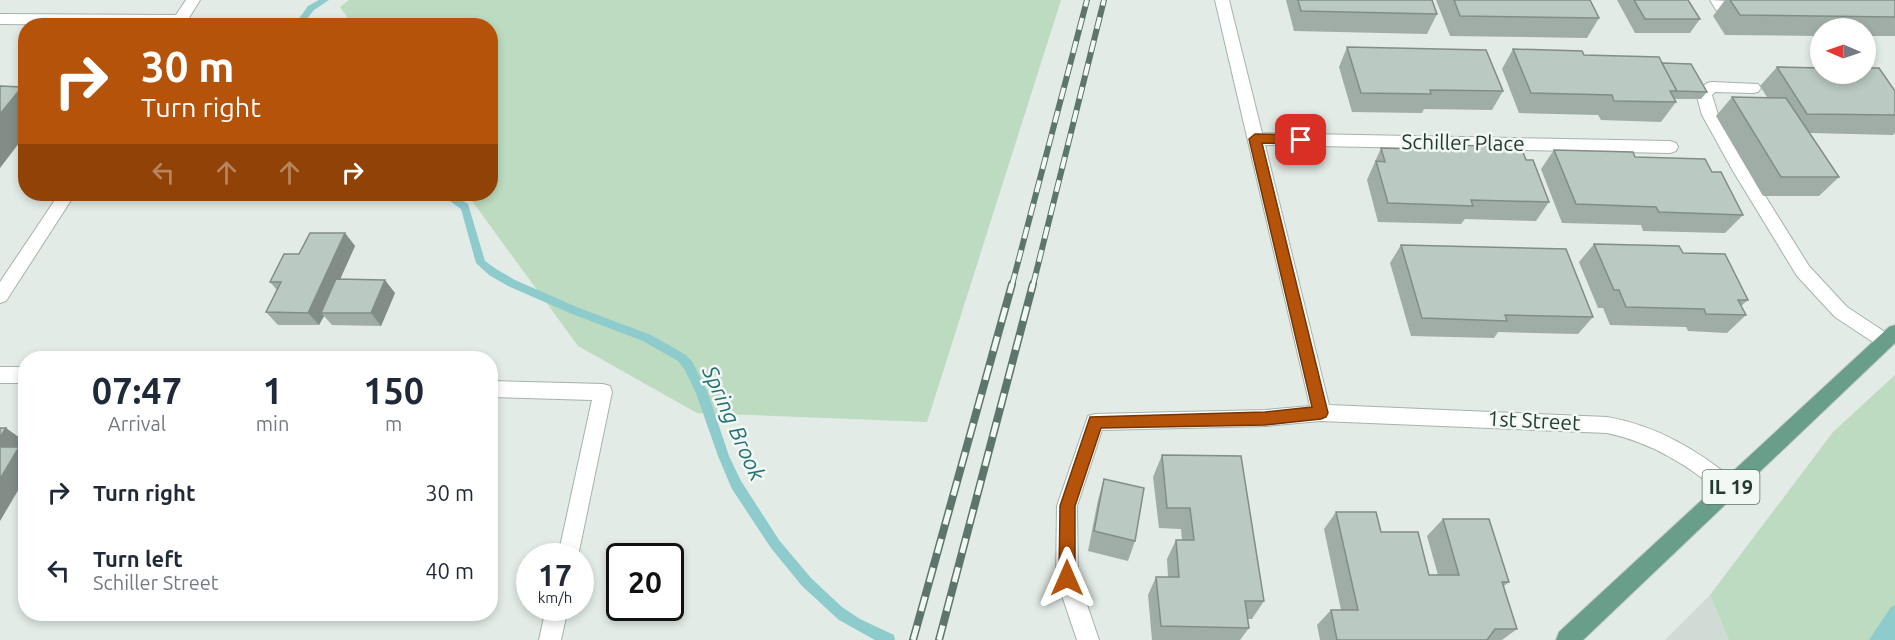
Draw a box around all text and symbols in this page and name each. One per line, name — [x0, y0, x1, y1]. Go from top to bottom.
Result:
north arrow — [1810, 18, 1876, 84]
map controls — [1810, 18, 1876, 84]
icon: right — [42, 42, 120, 120]
text: 30 m — [141, 43, 235, 90]
text: Turn right — [141, 92, 261, 122]
pin — [1275, 114, 1326, 165]
icon: arrive — [1284, 123, 1317, 156]
street label: Schiller Place — [1401, 129, 1525, 155]
icon: left — [147, 156, 180, 189]
icon: ahead — [210, 156, 243, 189]
icon: ahead — [273, 156, 306, 189]
icon: right — [336, 156, 369, 189]
water label: Spring Brook — [698, 361, 771, 485]
text: 07:47 — [92, 370, 182, 411]
text: 1 — [262, 370, 283, 411]
text: 150 — [363, 370, 424, 411]
street label: 1st Street — [1487, 406, 1581, 434]
text: Arrival — [108, 412, 166, 435]
text: min — [256, 412, 289, 435]
text: m — [385, 412, 402, 435]
road number: IL 19 — [1702, 470, 1760, 504]
icon: right — [42, 476, 75, 509]
text: Turn right — [93, 480, 195, 505]
text: 30 m — [425, 480, 474, 505]
speed limit sign: 20 — [606, 543, 684, 621]
text: Turn left — [93, 546, 183, 571]
position arrow — [1035, 546, 1099, 610]
icon: left — [42, 554, 75, 587]
text: 40 m — [425, 558, 474, 583]
text: 17 — [538, 558, 572, 592]
text: Schiller Street — [93, 571, 219, 594]
text: km/h — [538, 589, 572, 606]

